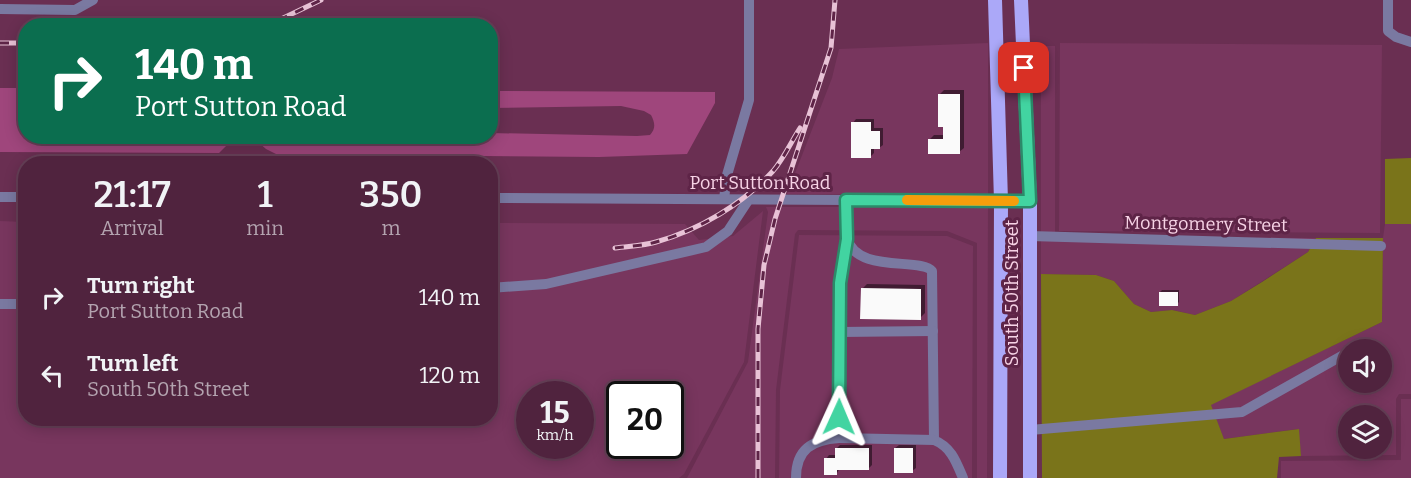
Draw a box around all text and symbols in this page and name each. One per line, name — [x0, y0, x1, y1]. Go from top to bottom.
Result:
text: 140 m — [135, 40, 253, 90]
icon: right — [36, 42, 114, 120]
pin — [998, 42, 1049, 93]
icon: arrive — [1007, 51, 1040, 84]
text: Port Sutton Road — [135, 91, 346, 123]
street label: Port Sutton Road — [690, 172, 831, 194]
text: 21:17 — [93, 173, 171, 217]
text: 1 — [257, 173, 273, 217]
text: 350 — [359, 173, 423, 217]
street label: Montgomery Street — [1124, 212, 1288, 236]
text: Arrival — [100, 216, 164, 240]
text: min — [246, 216, 284, 240]
text: m — [381, 216, 400, 240]
street label: South 50th Street — [1001, 219, 1023, 366]
text: Turn right — [87, 272, 195, 299]
icon: right — [36, 281, 69, 314]
text: 140 m — [419, 284, 480, 311]
text: Port Sutton Road — [87, 299, 244, 323]
map controls — [1338, 339, 1392, 459]
button: sound — [1338, 339, 1392, 393]
text: Turn left — [87, 350, 179, 377]
icon: left — [36, 359, 69, 392]
text: 120 m — [420, 362, 480, 389]
text: South 50th Street — [87, 377, 250, 401]
speed limit sign: 20 — [606, 381, 684, 459]
position arrow — [807, 385, 871, 449]
text: 15 — [540, 395, 570, 431]
button: layers — [1338, 405, 1392, 459]
text: km/h — [536, 426, 574, 444]

